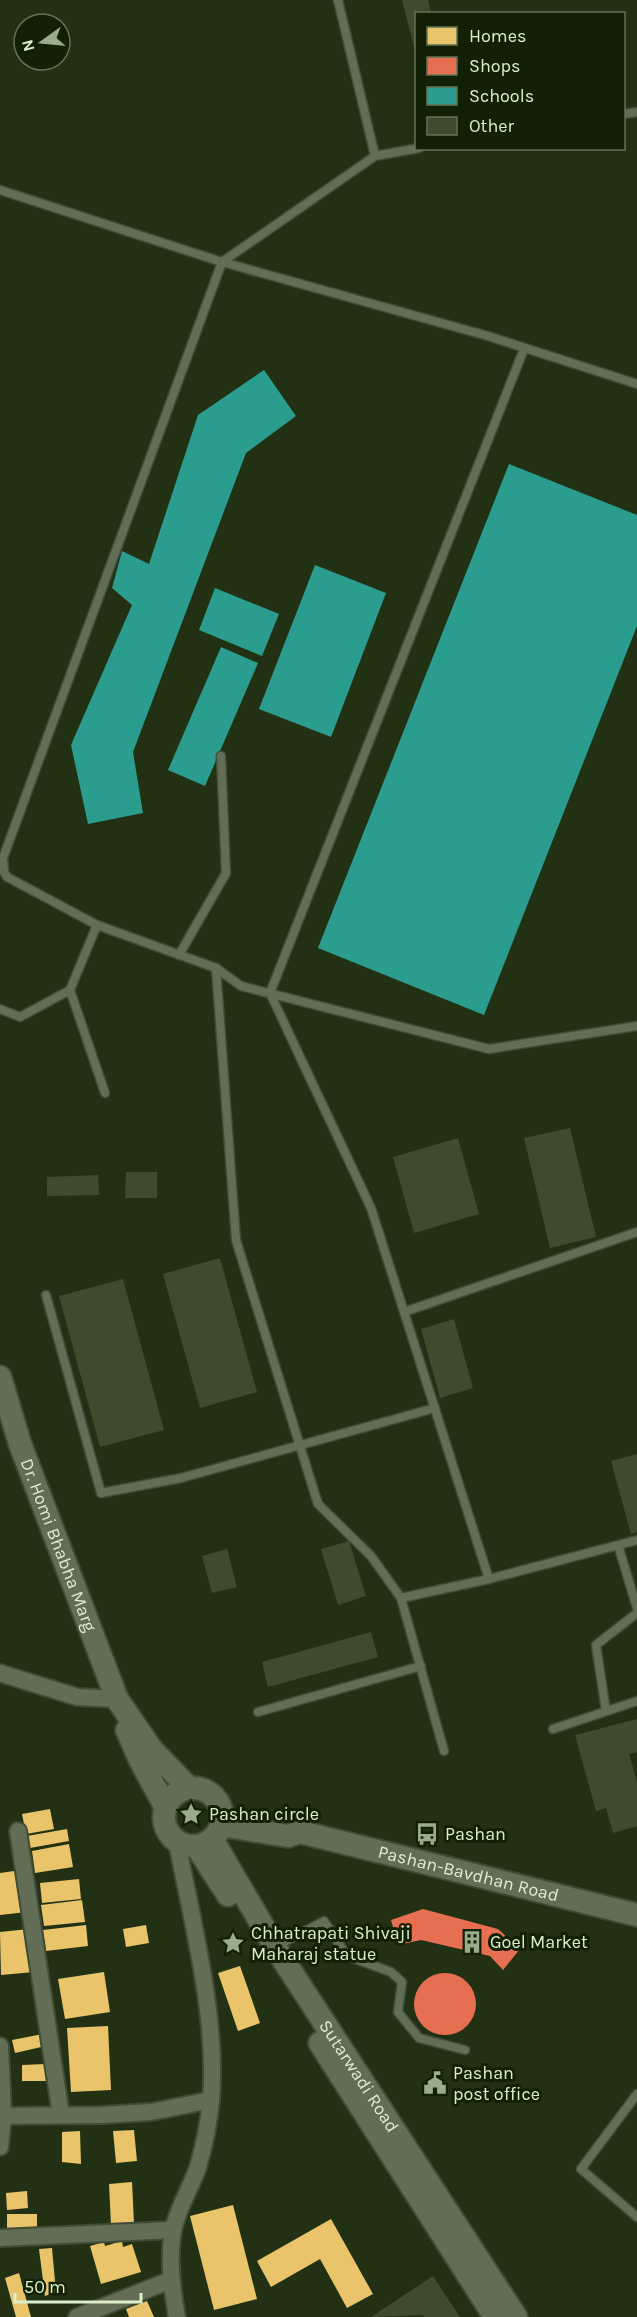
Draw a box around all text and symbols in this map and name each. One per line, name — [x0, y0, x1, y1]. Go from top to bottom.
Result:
north arrow — [12, 12, 72, 72]
legend — [415, 12, 625, 150]
text: Homes — [469, 25, 526, 47]
text: N — [17, 38, 39, 54]
text: Shops — [469, 55, 521, 77]
text: Schools — [469, 85, 534, 107]
text: Other — [469, 115, 514, 137]
street label: Dr. Homi Bhabha Marg — [16, 1455, 101, 1635]
place icon: Pashan circle — [178, 1801, 204, 1827]
place label: Pashan circle — [209, 1803, 319, 1825]
bus stop icon: Pashan — [414, 1821, 440, 1847]
place label: Pashan — [445, 1823, 506, 1845]
street label: Pashan-Bavdhan Road — [376, 1841, 561, 1906]
place label: Chhatrapati Shivaji Maharaj statue — [251, 1922, 411, 1965]
building icon: Goel Market — [459, 1929, 485, 1955]
place icon: Chhatrapati Shivaji Maharaj statue — [220, 1930, 246, 1956]
place label: Goel Market — [490, 1931, 588, 1953]
street label: Sutarwadi Road — [314, 2016, 404, 2136]
place label: Pashan post office — [453, 2062, 540, 2105]
public building icon: Pashan post office — [422, 2070, 448, 2096]
scale bar — [15, 2266, 141, 2304]
text: 50 m — [24, 2276, 66, 2298]

